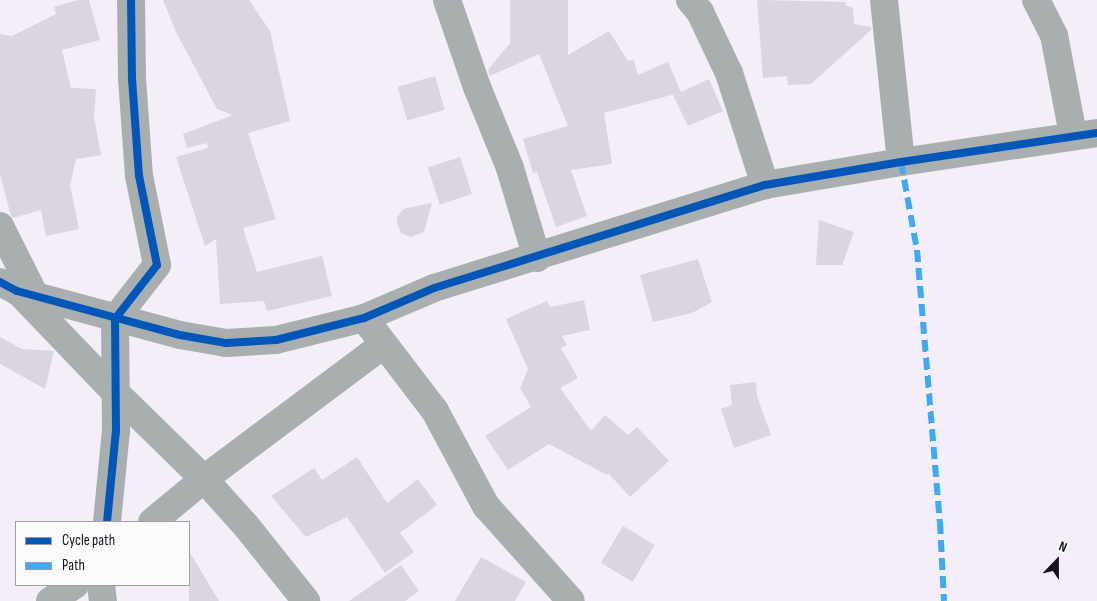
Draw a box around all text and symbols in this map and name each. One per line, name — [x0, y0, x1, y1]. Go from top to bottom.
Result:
legend — [15, 521, 190, 586]
text: Cycle path — [62, 531, 115, 550]
north arrow — [1032, 536, 1082, 586]
text: N — [1056, 537, 1069, 556]
text: Path — [62, 556, 85, 575]

